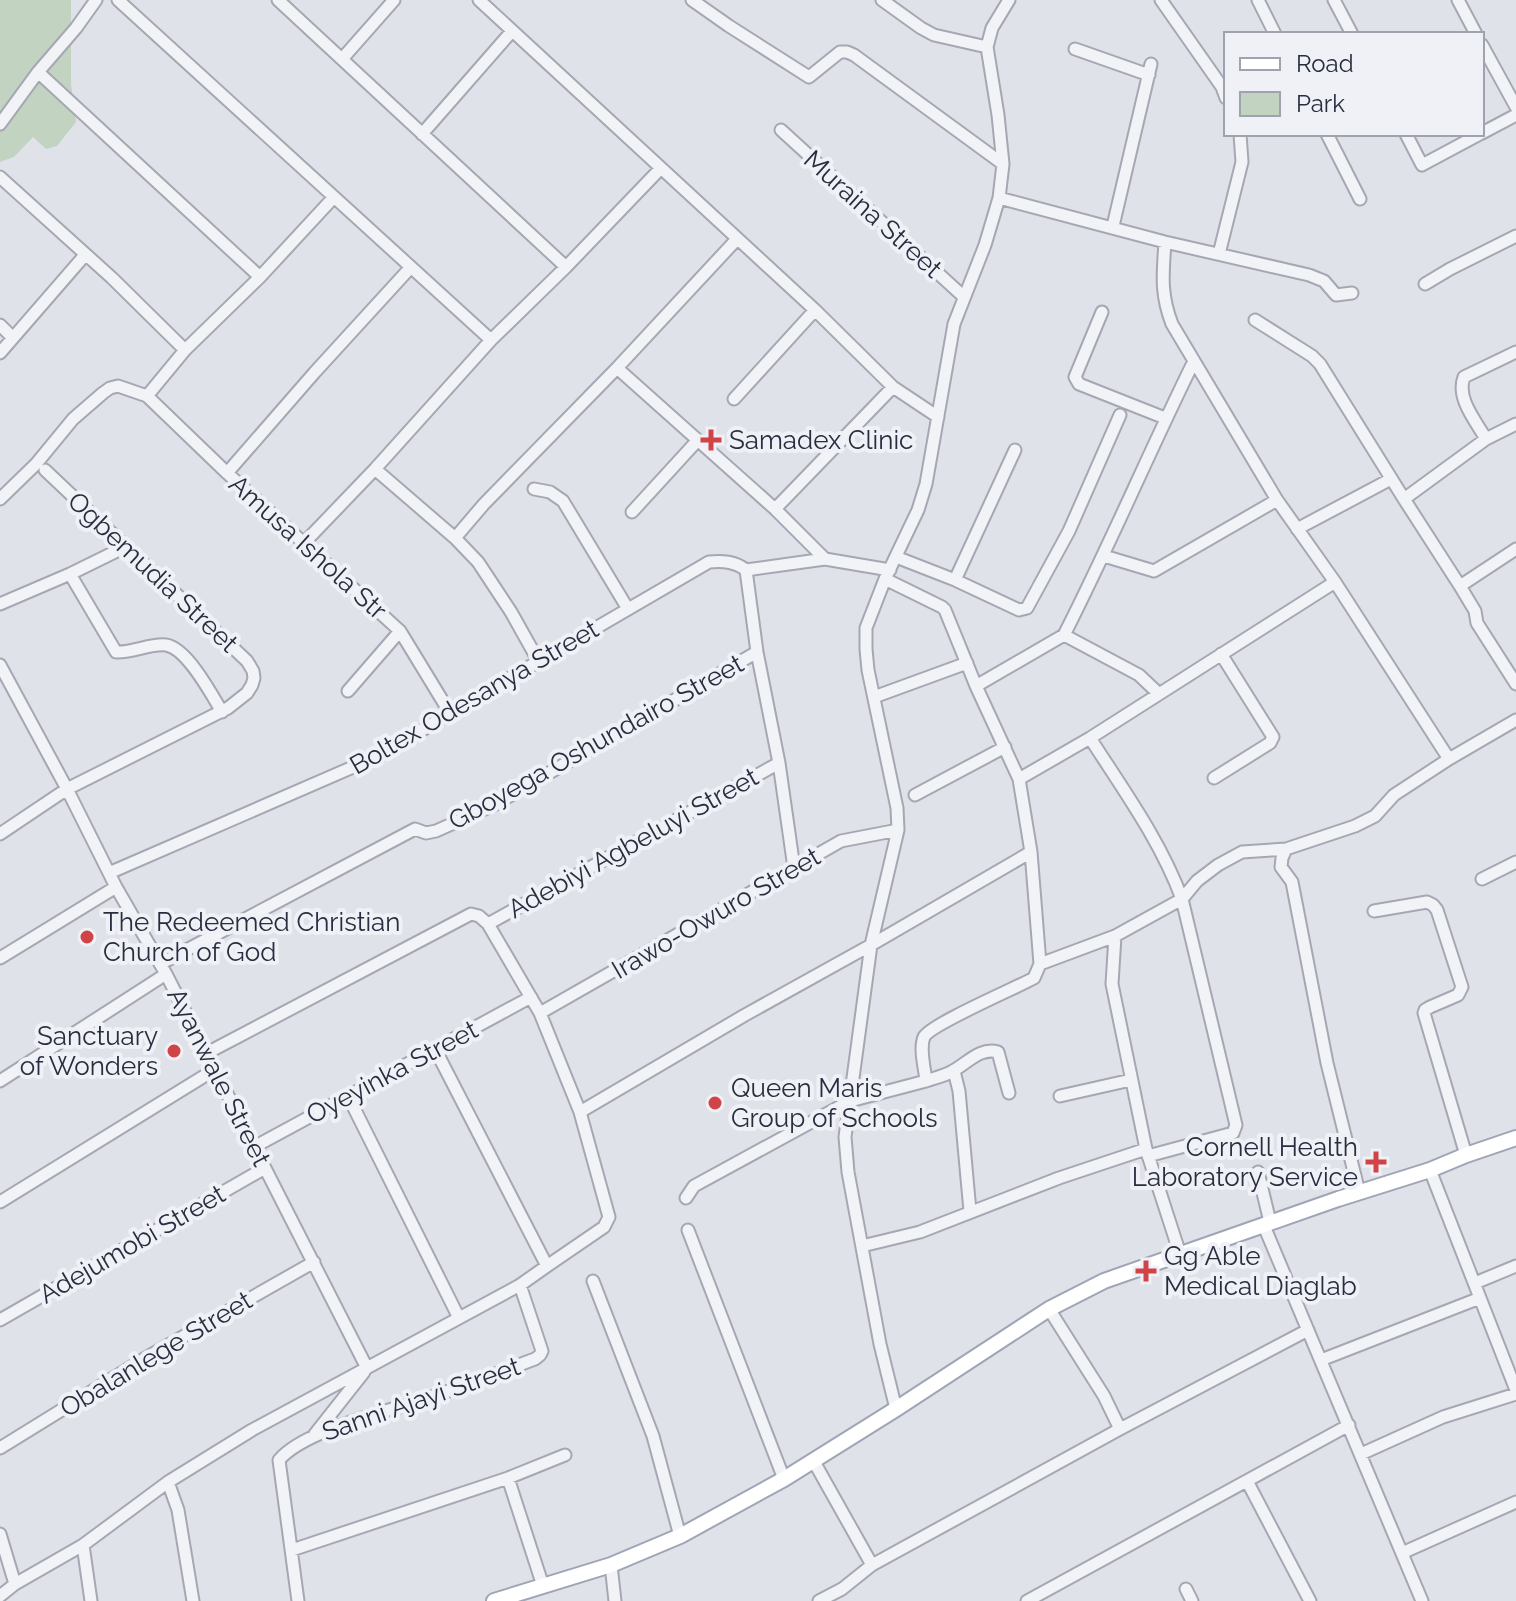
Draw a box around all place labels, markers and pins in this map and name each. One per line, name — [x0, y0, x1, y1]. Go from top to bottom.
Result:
place label: Samadex Clinic — [729, 425, 913, 455]
marker: Samadex Clinic — [700, 429, 722, 451]
place label: The Redeemed Christian Church of God — [103, 907, 400, 967]
marker: The Redeemed Christian Church of God — [78, 928, 96, 946]
place label: Sanctuary of Wonders — [20, 1021, 158, 1081]
marker: Sanctuary of Wonders — [165, 1042, 183, 1060]
place label: Queen Maris Group of Schools — [731, 1073, 938, 1133]
marker: Queen Maris Group of Schools — [706, 1094, 724, 1112]
place label: Cornell Health Laboratory Service — [1132, 1132, 1358, 1192]
marker: Cornell Health Laboratory Service — [1365, 1151, 1387, 1173]
place label: Gg Able Medical Diaglab — [1164, 1241, 1357, 1301]
marker: Gg Able Medical Diaglab — [1135, 1260, 1157, 1282]

